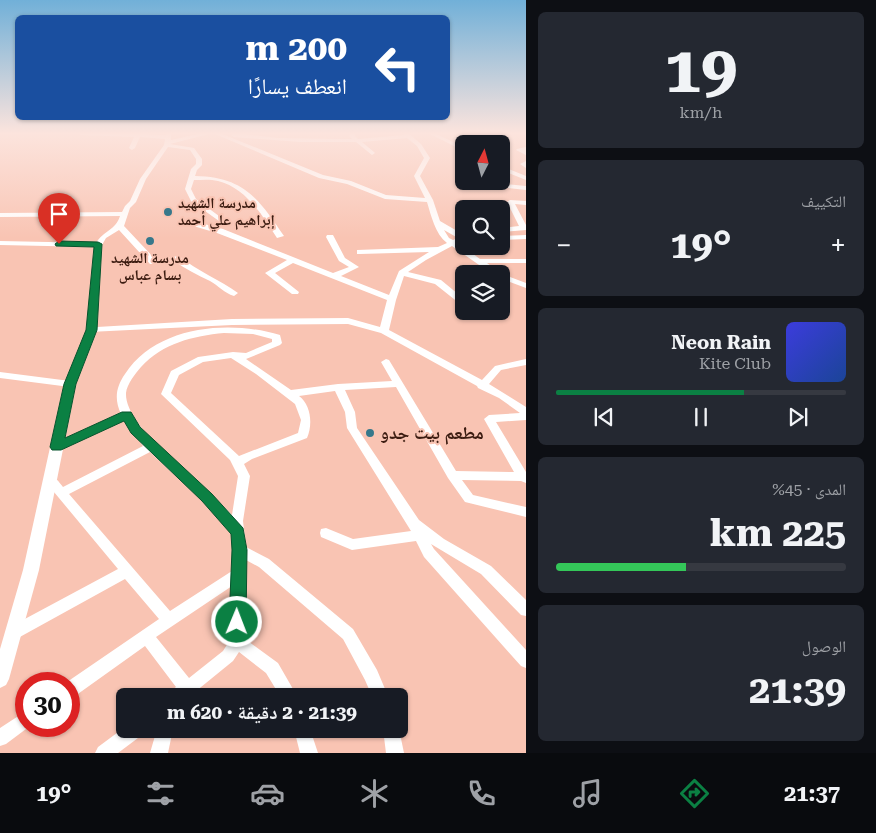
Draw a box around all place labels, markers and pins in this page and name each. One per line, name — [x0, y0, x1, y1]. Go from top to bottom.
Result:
pin — [38, 193, 80, 244]
place label: مدرسة الشهيد إبراهيم علي أحمد — [178, 194, 275, 232]
marker: مدرسة الشهيد إبراهيم علي أحمد — [162, 206, 174, 218]
marker: مدرسة الشهيد بسام عباس — [144, 235, 156, 247]
place label: مدرسة الشهيد بسام عباس — [111, 249, 189, 285]
place label: مطعم بيت جدو — [380, 422, 484, 445]
marker: مطعم بيت جدو — [364, 427, 376, 439]

